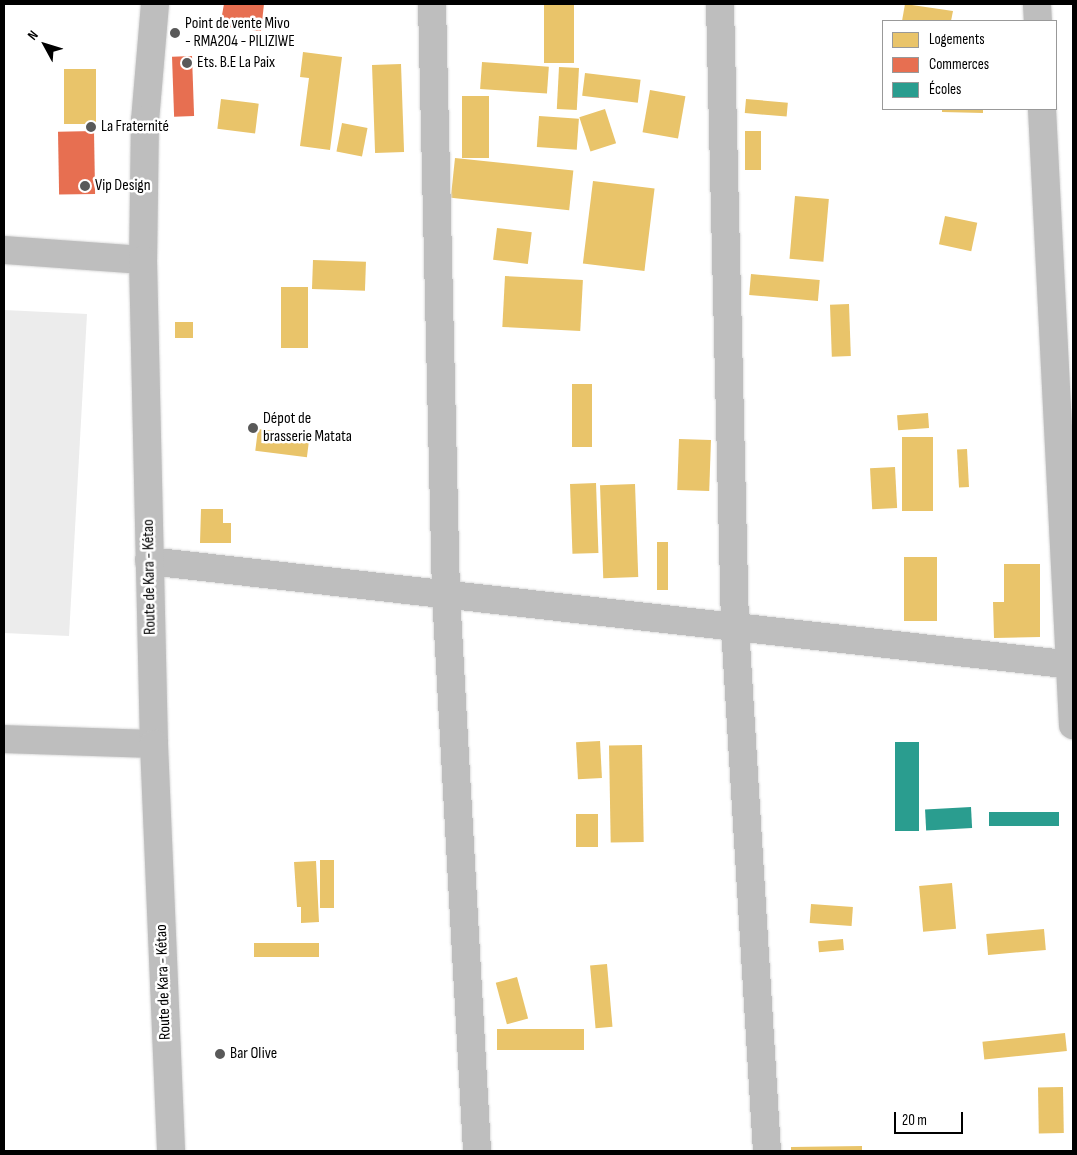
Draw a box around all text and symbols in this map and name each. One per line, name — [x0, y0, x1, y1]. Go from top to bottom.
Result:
place label: Point de vente Mivo - RMA204 - PILIZIWE — [185, 14, 295, 52]
north arrow — [20, 20, 70, 70]
legend — [882, 20, 1057, 110]
text: N — [24, 27, 42, 44]
marker: Point de vente Mivo - RMA204 - PILIZIWE — [169, 27, 181, 39]
text: Logements — [929, 30, 985, 49]
place label: Ets. B.E La Paix — [197, 53, 275, 73]
text: Commerces — [929, 55, 989, 74]
marker: Ets. B.E La Paix — [181, 57, 193, 69]
text: Écoles — [929, 80, 961, 99]
place label: La Fraternité — [101, 117, 169, 137]
marker: La Fraternité — [85, 121, 97, 133]
place label: Vip Design — [95, 176, 151, 196]
marker: Vip Design — [79, 180, 91, 192]
place label: Dépot de brasserie Matata — [263, 409, 352, 447]
marker: Dépot de brasserie Matata — [247, 422, 259, 434]
street label: Route de Kara - Kétao — [139, 519, 161, 635]
street label: Route de Kara - Kétao — [152, 924, 176, 1040]
place label: Bar Olive — [230, 1044, 277, 1064]
marker: Bar Olive — [214, 1048, 226, 1060]
scale bar — [897, 1102, 966, 1134]
text: 20 m — [902, 1111, 927, 1130]

